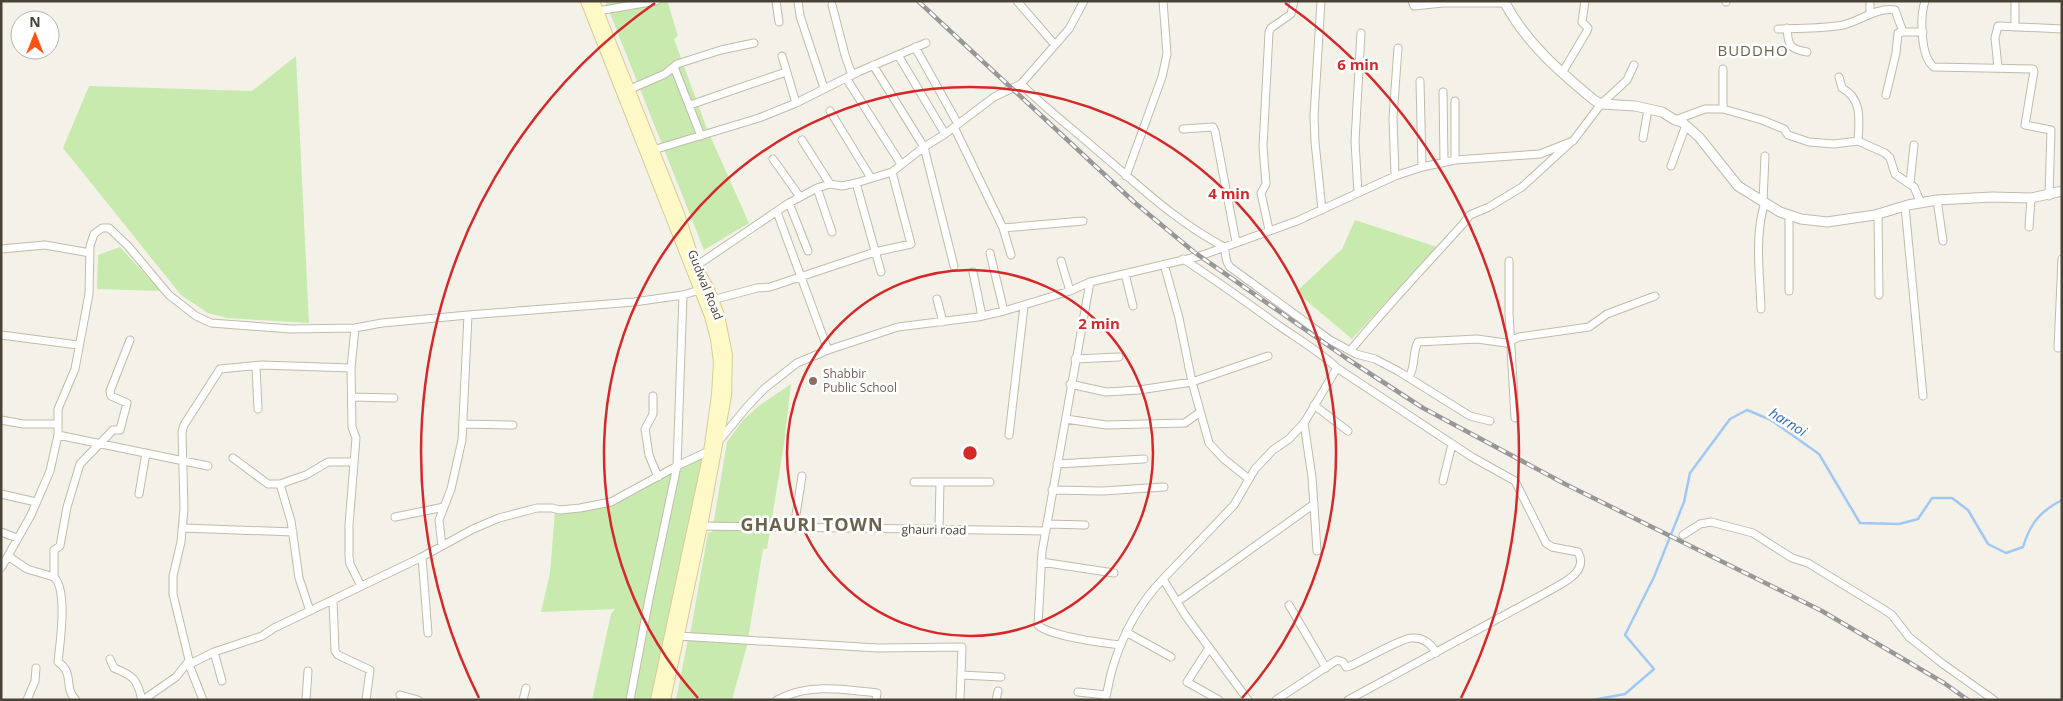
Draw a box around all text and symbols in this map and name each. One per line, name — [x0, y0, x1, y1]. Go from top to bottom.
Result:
north arrow — [10, 10, 60, 60]
text: N — [29, 12, 41, 31]
district label: BUDDHO — [1717, 40, 1789, 60]
text: 6 min — [1337, 54, 1379, 74]
text: 4 min — [1208, 183, 1250, 203]
street label: Gudwal Road — [684, 247, 727, 322]
text: 2 min — [1078, 313, 1120, 333]
place label: Shabbir Public School — [823, 365, 897, 396]
marker: Shabbir Public School — [807, 375, 819, 387]
water label: harnoi — [1766, 403, 1811, 441]
centre of rings — [961, 444, 979, 462]
district label: GHAURI TOWN — [740, 512, 884, 536]
street label: ghauri road — [901, 520, 967, 539]

